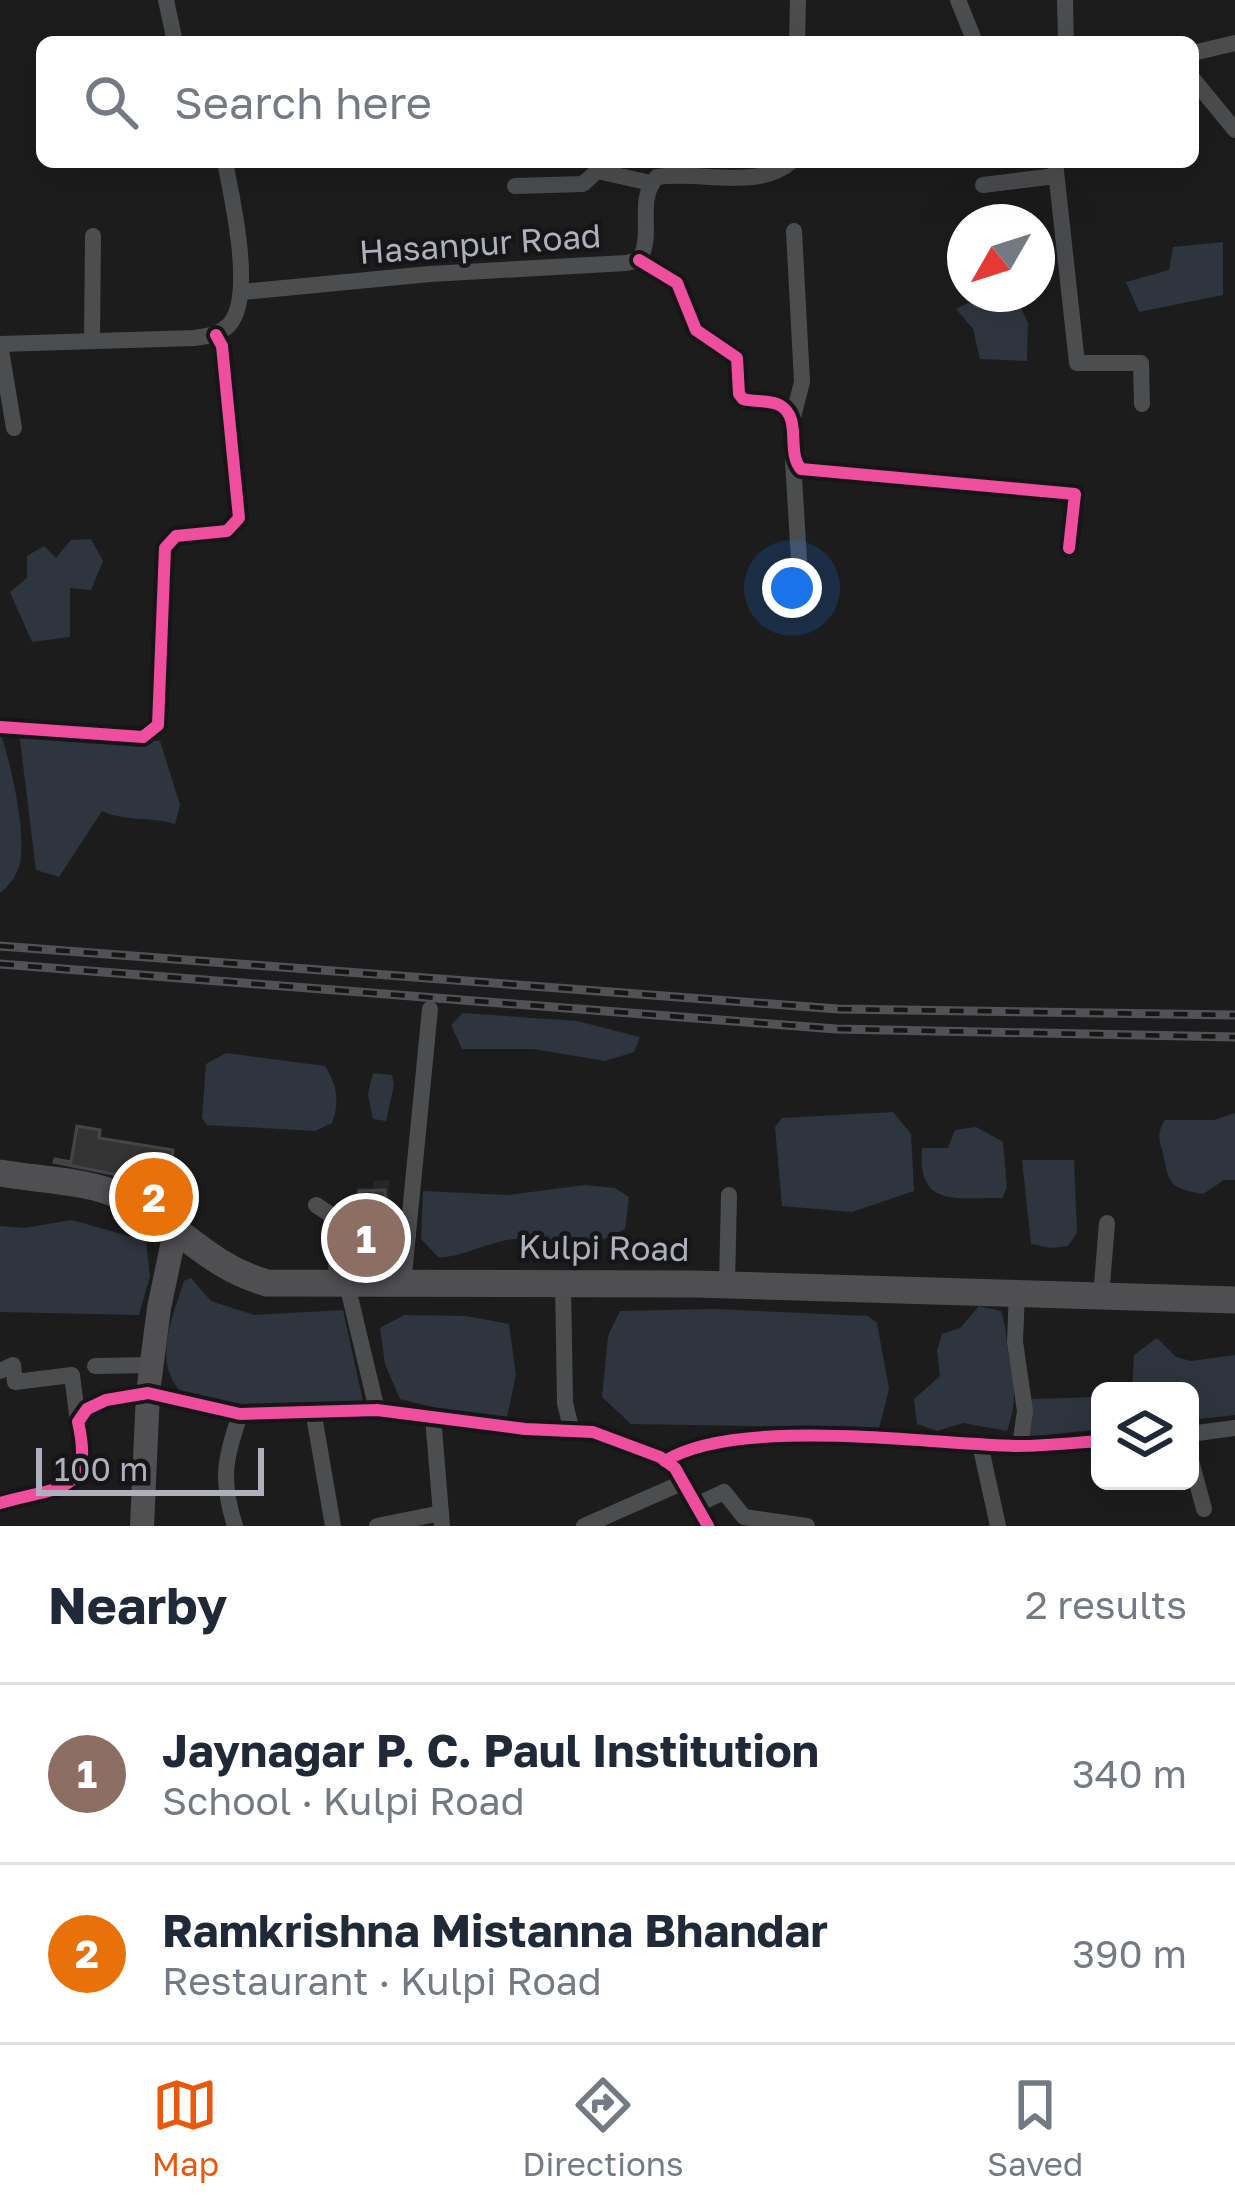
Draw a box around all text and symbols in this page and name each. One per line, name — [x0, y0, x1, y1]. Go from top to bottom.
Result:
search box — [36, 36, 1199, 168]
icon: search — [78, 69, 144, 135]
text: Search here — [174, 75, 432, 129]
north arrow — [947, 204, 1055, 312]
street label: Hasanpur Road — [358, 215, 602, 271]
your location — [762, 558, 822, 618]
pin: 2 — [115, 1152, 193, 1242]
pin: 1 — [327, 1193, 405, 1283]
street label: Kulpi Road — [518, 1226, 690, 1268]
map controls — [1091, 1382, 1199, 1490]
button: layers — [1091, 1382, 1199, 1490]
scale bar — [36, 1442, 264, 1495]
text: 100 m — [54, 1449, 148, 1488]
text: Nearby — [48, 1574, 227, 1635]
text: 2 results — [1025, 1581, 1187, 1628]
text: Jaynagar P. C. Paul Institution — [162, 1723, 819, 1777]
text: 1 — [77, 1750, 97, 1797]
text: 340 m — [1072, 1750, 1187, 1797]
text: School · Kulpi Road — [162, 1777, 525, 1824]
text: Ramkrishna Mistanna Bhandar — [162, 1903, 828, 1957]
text: 2 — [75, 1930, 99, 1977]
text: 390 m — [1072, 1930, 1187, 1977]
text: Restaurant · Kulpi Road — [162, 1957, 602, 2004]
tab: Map — [152, 2072, 219, 2183]
tab: Directions — [522, 2072, 684, 2183]
tab: Saved — [987, 2072, 1083, 2183]

